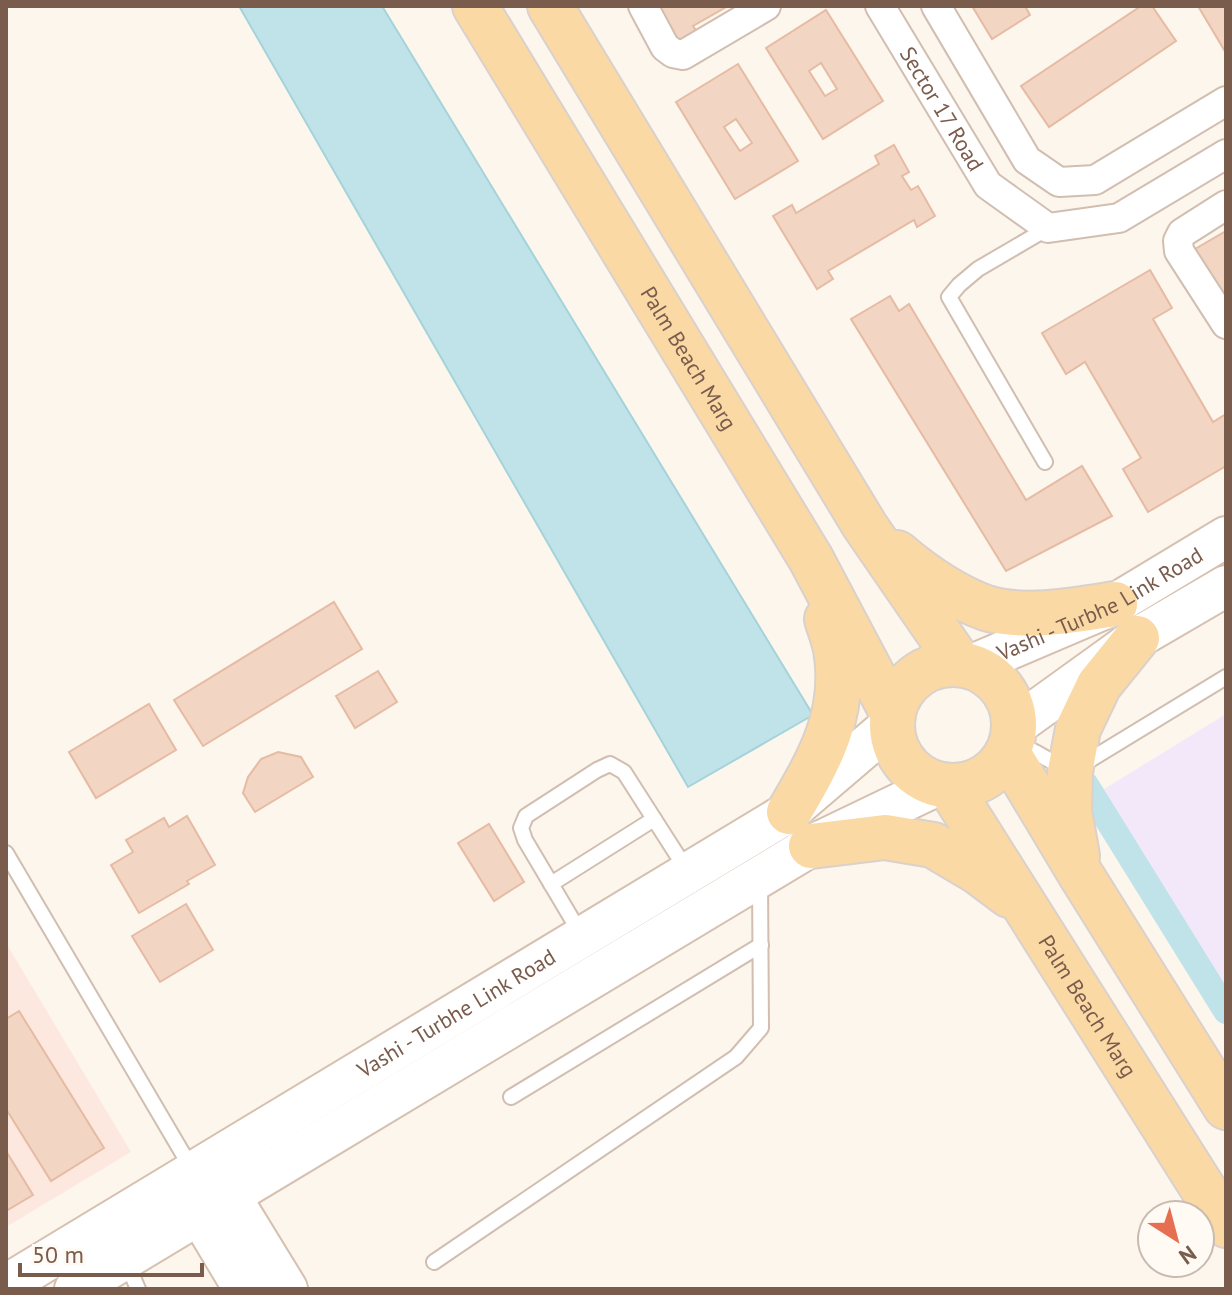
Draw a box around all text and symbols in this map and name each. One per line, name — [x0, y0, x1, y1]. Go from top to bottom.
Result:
street label: Sector 17 Road — [894, 41, 990, 176]
street label: Palm Beach Marg — [635, 281, 743, 435]
street label: Vashi - Turbhe Link Road — [992, 540, 1208, 667]
street label: Palm Beach Marg — [1032, 929, 1143, 1082]
street label: Vashi - Turbhe Link Road — [351, 942, 561, 1084]
north arrow — [1136, 1199, 1216, 1279]
scale bar — [20, 1227, 202, 1277]
text: 50 m — [32, 1239, 84, 1270]
text: N — [1174, 1240, 1202, 1271]

